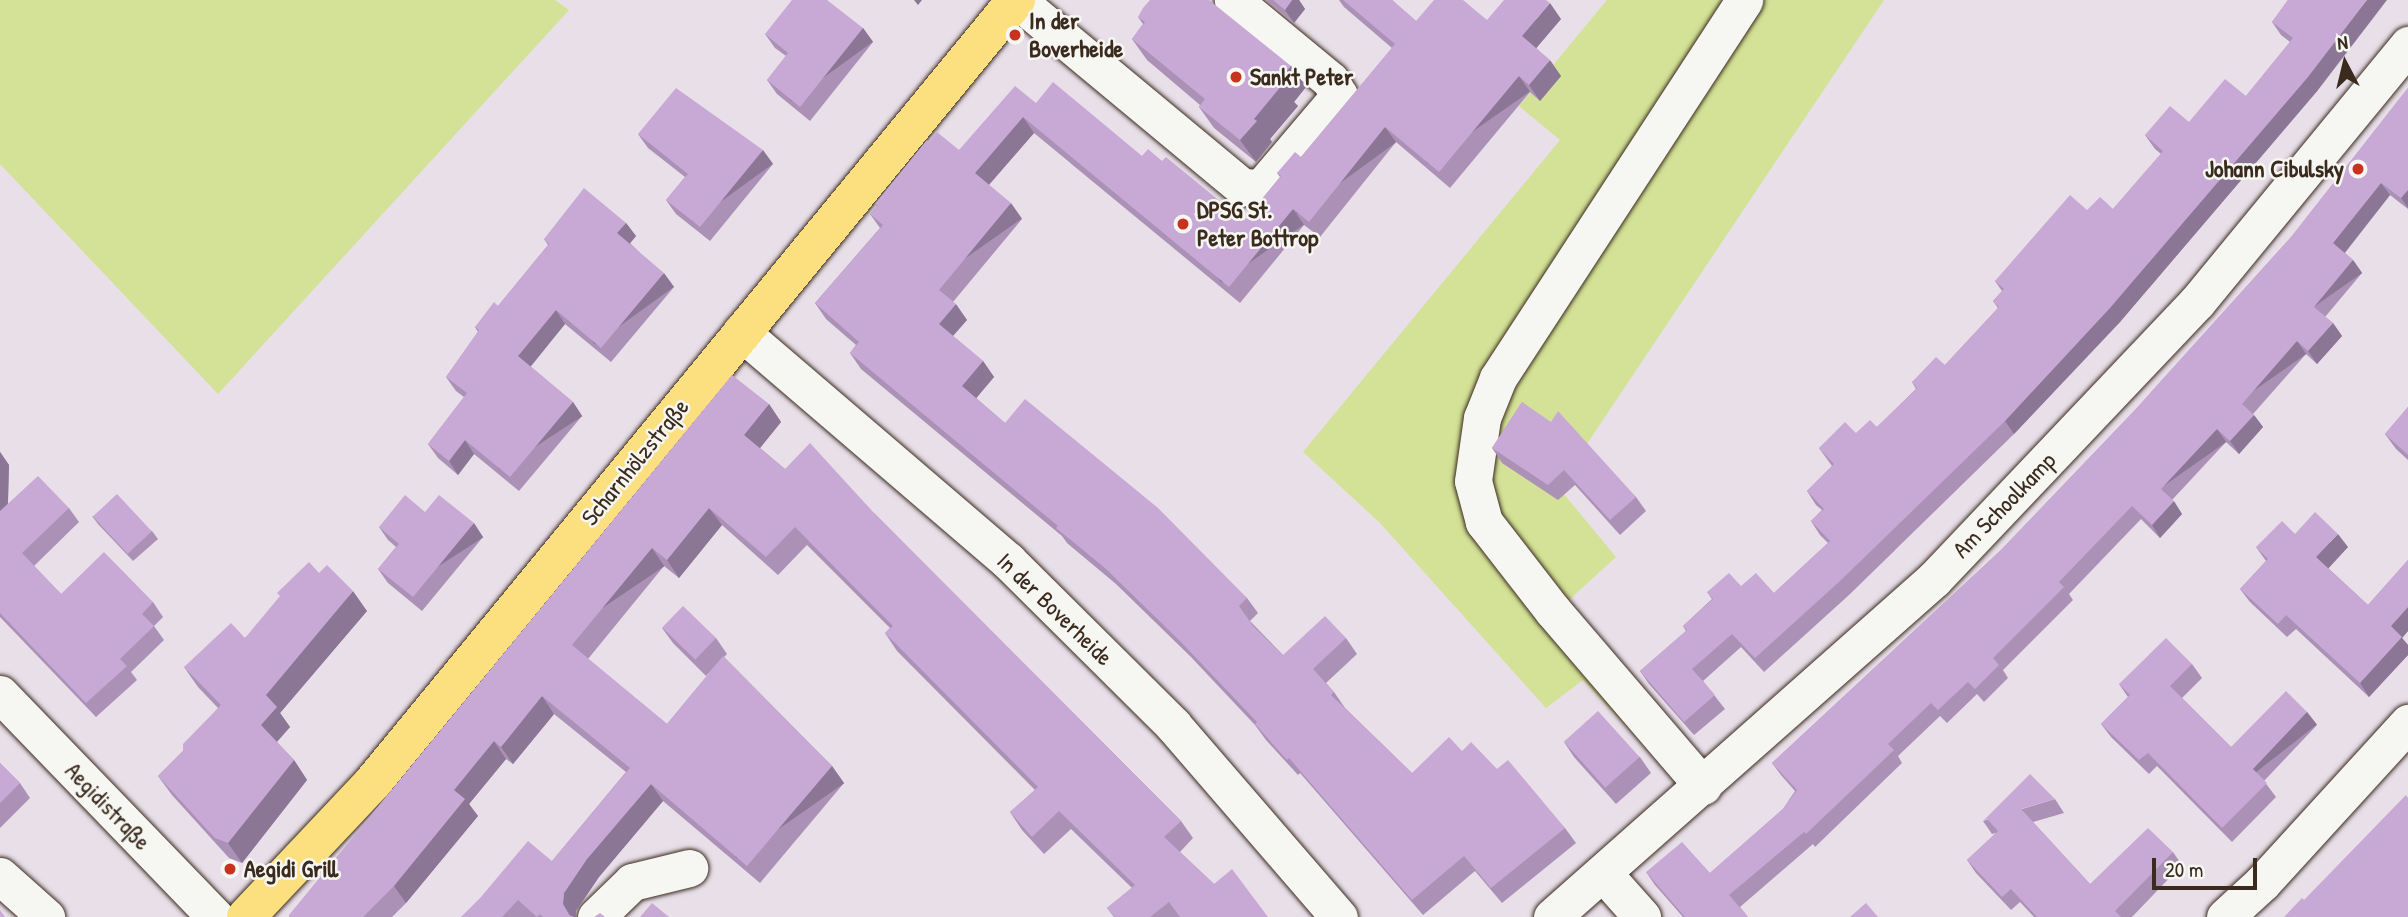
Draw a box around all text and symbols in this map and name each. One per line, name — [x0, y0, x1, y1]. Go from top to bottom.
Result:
place label: In der Boverheide — [1029, 7, 1123, 63]
marker: In der Boverheide — [1007, 27, 1023, 43]
north arrow — [2310, 28, 2380, 98]
text: N — [2336, 29, 2349, 56]
place label: Sankt Peter — [1250, 63, 1353, 91]
marker: Sankt Peter — [1228, 69, 1244, 85]
place label: Johann Cibulsky — [2205, 155, 2344, 183]
marker: Johann Cibulsky — [2350, 161, 2366, 177]
place label: DPSG St. Peter Bottrop — [1197, 196, 1318, 252]
marker: DPSG St. Peter Bottrop — [1175, 216, 1191, 232]
street label: Scharnhölzstraße — [575, 393, 695, 531]
street label: Am Schoolkamp — [1947, 446, 2061, 564]
street label: In der Boverheide — [991, 547, 1119, 671]
street label: Aegidistraße — [59, 756, 157, 856]
scale bar — [2156, 844, 2261, 888]
place label: Aegidi Grill — [244, 855, 338, 883]
text: 20 m — [2165, 855, 2203, 884]
marker: Aegidi Grill — [222, 861, 238, 877]

